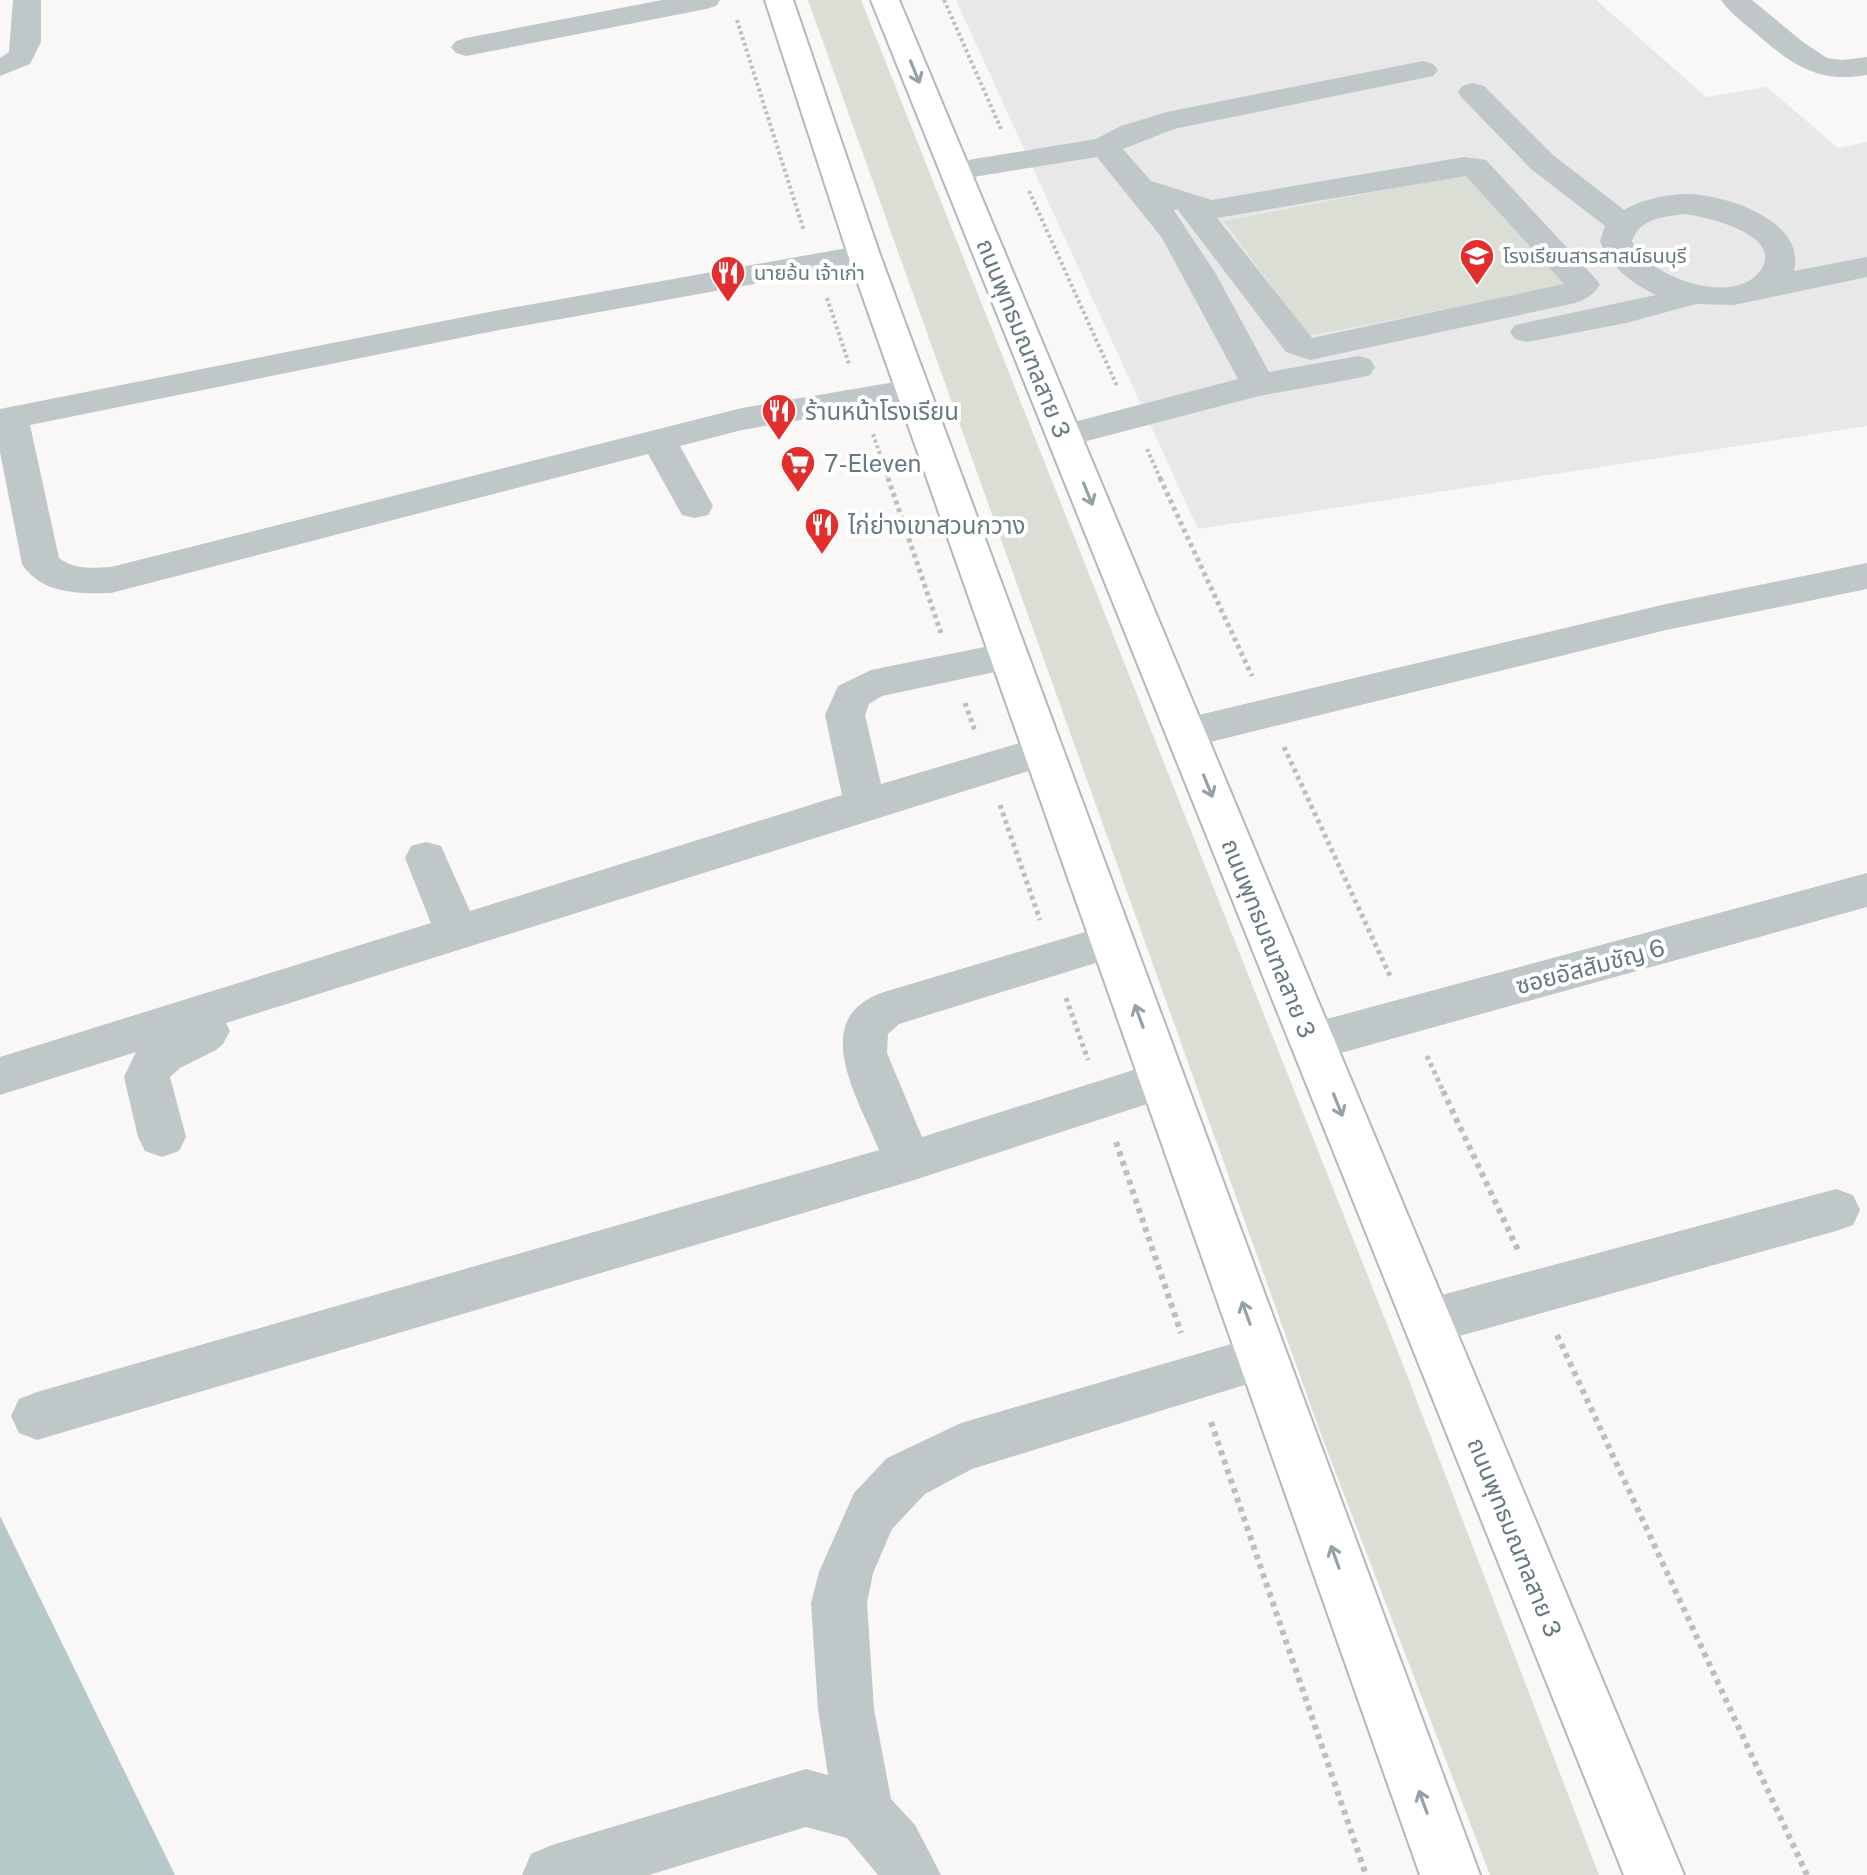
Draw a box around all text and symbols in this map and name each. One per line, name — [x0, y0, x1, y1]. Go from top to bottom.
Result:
one-way arrow — [908, 59, 923, 84]
street label: ถนนพุทธมณฑลสาย 3 — [969, 234, 1077, 442]
school or university icon: โรงเรียนสารสาสน์ธนบุรี — [1458, 237, 1496, 287]
place label: โรงเรียนสารสาสน์ธนบุรี — [1503, 244, 1687, 268]
restaurant icon: นายอ้น เจ้าเก่า — [709, 254, 747, 304]
place label: นายอ้น เจ้าเก่า — [754, 261, 865, 285]
restaurant icon: ร้านหน้าโรงเรียน — [760, 392, 798, 442]
place label: ร้านหน้าโรงเรียน — [805, 397, 959, 425]
supermarket icon: 7-Eleven — [779, 444, 817, 494]
place label: 7-Eleven — [824, 449, 921, 477]
one-way arrow — [1081, 481, 1096, 506]
restaurant icon: ไก่ย่างเขาสวนกวาง — [803, 506, 841, 556]
place label: ไก่ย่างเขาสวนกวาง — [847, 511, 1025, 539]
one-way arrow — [1201, 773, 1216, 798]
street label: ถนนพุทธมณฑลสาย 3 — [1214, 834, 1322, 1042]
street label: ซอยอัสสัมชัญ 6 — [1512, 933, 1668, 999]
one-way arrow — [1130, 1003, 1145, 1028]
one-way arrow — [1331, 1092, 1346, 1117]
one-way arrow — [1238, 1301, 1252, 1326]
street label: ถนนพุทธมณฑลสาย 3 — [1460, 1433, 1568, 1641]
one-way arrow — [1326, 1545, 1341, 1570]
one-way arrow — [1415, 1790, 1429, 1815]

